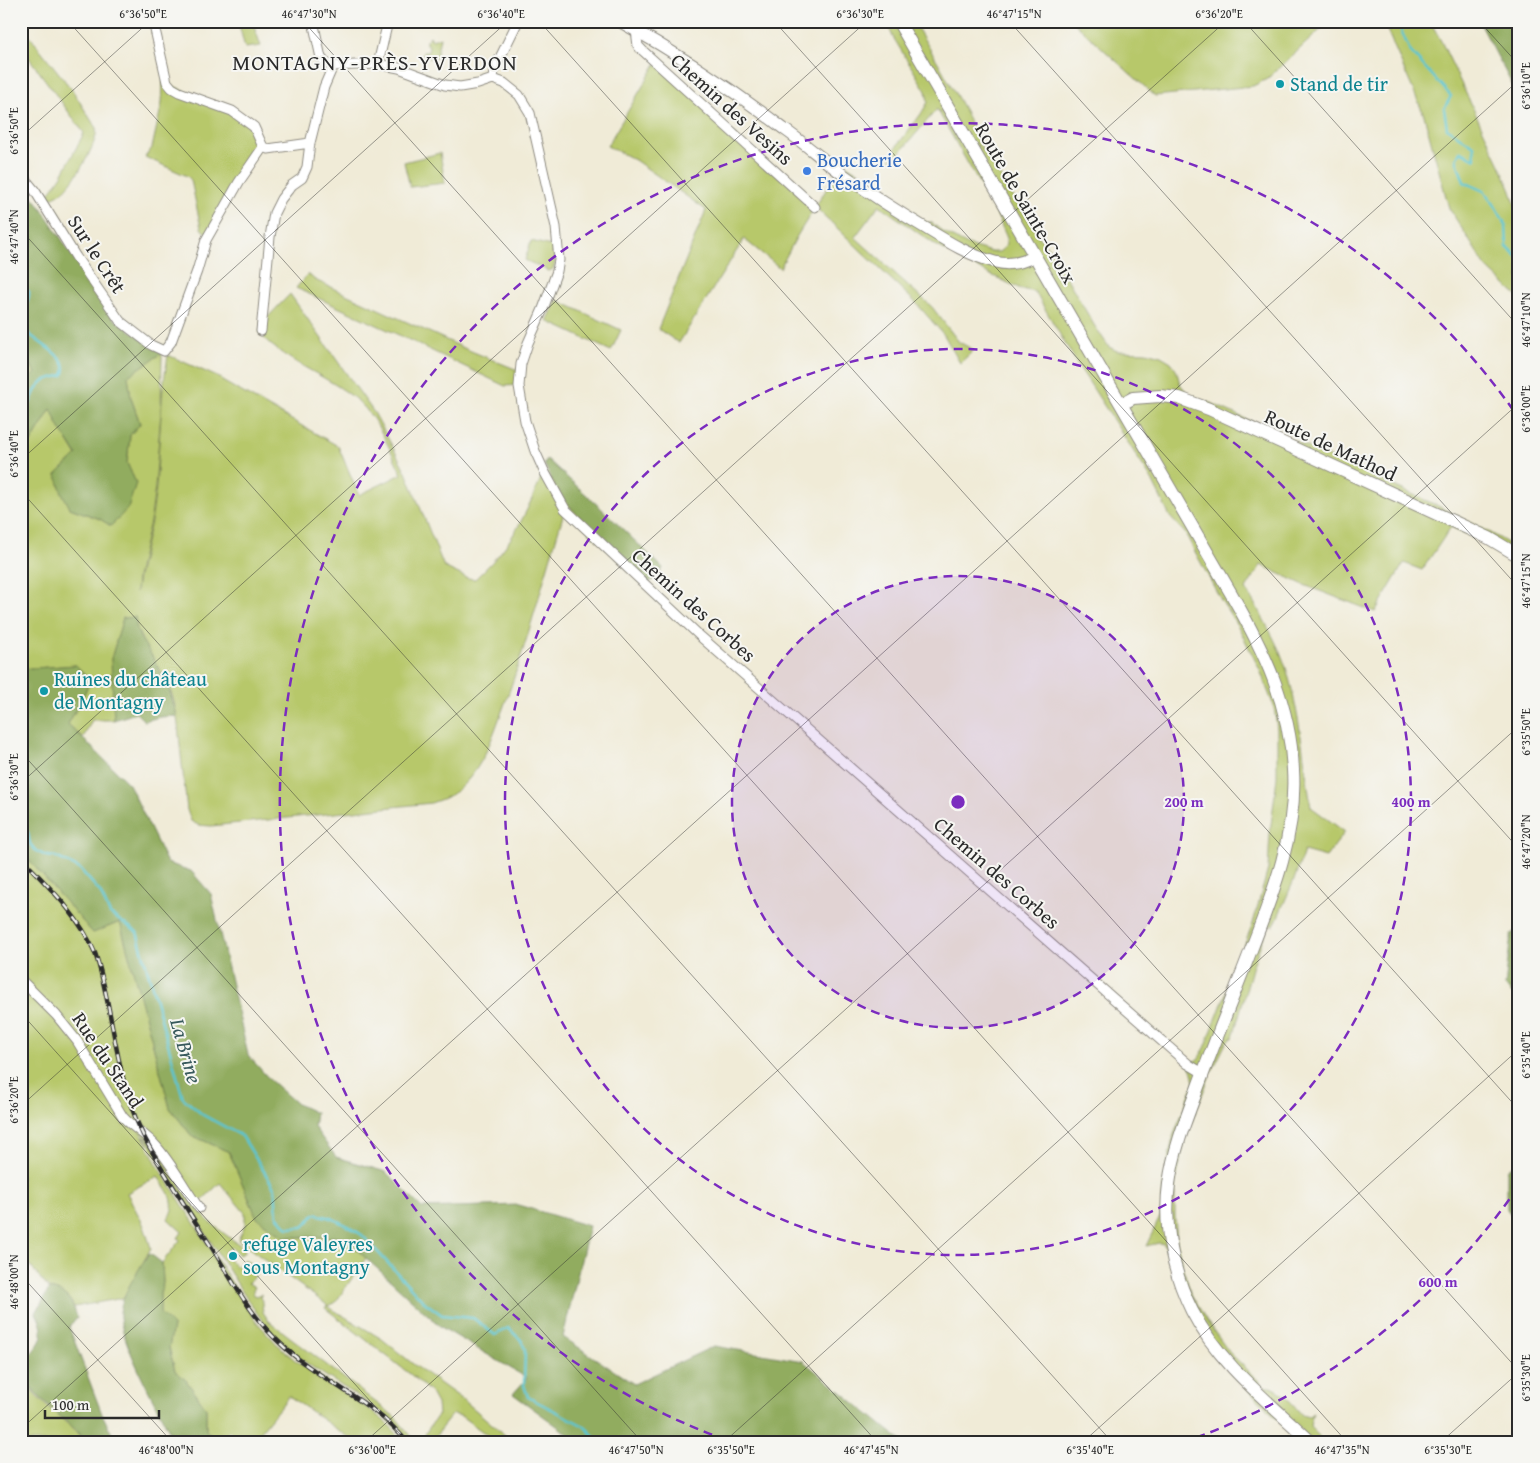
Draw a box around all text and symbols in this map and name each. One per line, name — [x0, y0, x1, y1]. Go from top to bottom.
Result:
text: 6°36'50"E — [119, 5, 167, 22]
text: 46°47'30"N — [281, 5, 337, 22]
text: 6°36'40"E — [477, 5, 525, 22]
text: 6°36'30"E — [836, 5, 884, 22]
text: 46°47'15"N — [986, 5, 1042, 22]
text: 6°36'20"E — [1195, 5, 1243, 22]
district label: MONTAGNY-PRÈS-YVERDON — [232, 46, 518, 78]
street label: Chemin des Vesins — [665, 46, 800, 171]
text: 6°36'10"E — [1517, 62, 1534, 110]
place label: Stand de tir — [1290, 69, 1388, 98]
marker: Stand de tir — [1274, 78, 1286, 90]
text: 6°36'50"E — [5, 107, 22, 155]
street label: Route de Sainte-Croix — [968, 117, 1085, 290]
place label: Boucherie Frésard — [817, 145, 902, 197]
marker: Boucherie Frésard — [801, 165, 813, 177]
text: 46°47'40"N — [5, 209, 22, 265]
street label: Sur le Crêt — [61, 209, 134, 299]
text: 46°47'10"N — [1517, 292, 1534, 348]
text: 6°36'00"E — [1517, 385, 1534, 433]
street label: Route de Mathod — [1260, 401, 1402, 488]
text: 6°36'40"E — [5, 430, 22, 478]
street label: Chemin des Corbes — [626, 541, 763, 668]
text: 46°47'15"N — [1517, 553, 1534, 609]
place label: Ruines du château de Montagny — [54, 664, 207, 716]
marker: Ruines du château de Montagny — [38, 685, 50, 697]
text: 6°35'50"E — [1517, 708, 1534, 756]
text: 6°36'30"E — [5, 753, 22, 801]
text: 200 m — [1164, 791, 1204, 812]
text: 400 m — [1391, 791, 1431, 812]
centre of rings — [949, 793, 967, 811]
street label: Chemin des Corbes — [928, 810, 1067, 936]
text: 46°47'20"N — [1517, 814, 1534, 870]
street label: Rue du Stand — [66, 1006, 151, 1114]
water label: La Brine — [162, 1014, 211, 1087]
text: 6°35'40"E — [1517, 1031, 1534, 1079]
text: 6°36'20"E — [5, 1076, 22, 1124]
place label: refuge Valeyres sous Montagny — [243, 1229, 373, 1281]
marker: refuge Valeyres sous Montagny — [227, 1250, 239, 1262]
text: 46°48'00"N — [5, 1254, 22, 1310]
text: 600 m — [1418, 1271, 1458, 1292]
text: 6°35'30"E — [1517, 1354, 1534, 1402]
scale bar — [45, 1388, 159, 1420]
text: 100 m — [52, 1394, 90, 1415]
text: 46°48'00"N — [138, 1441, 194, 1458]
text: 6°36'00"E — [348, 1441, 396, 1458]
text: 46°47'50"N — [608, 1441, 664, 1458]
text: 6°35'50"E — [707, 1441, 755, 1458]
text: 46°47'45"N — [843, 1441, 899, 1458]
text: 6°35'40"E — [1066, 1441, 1114, 1458]
text: 46°47'35"N — [1314, 1441, 1370, 1458]
text: 6°35'30"E — [1424, 1441, 1472, 1458]

